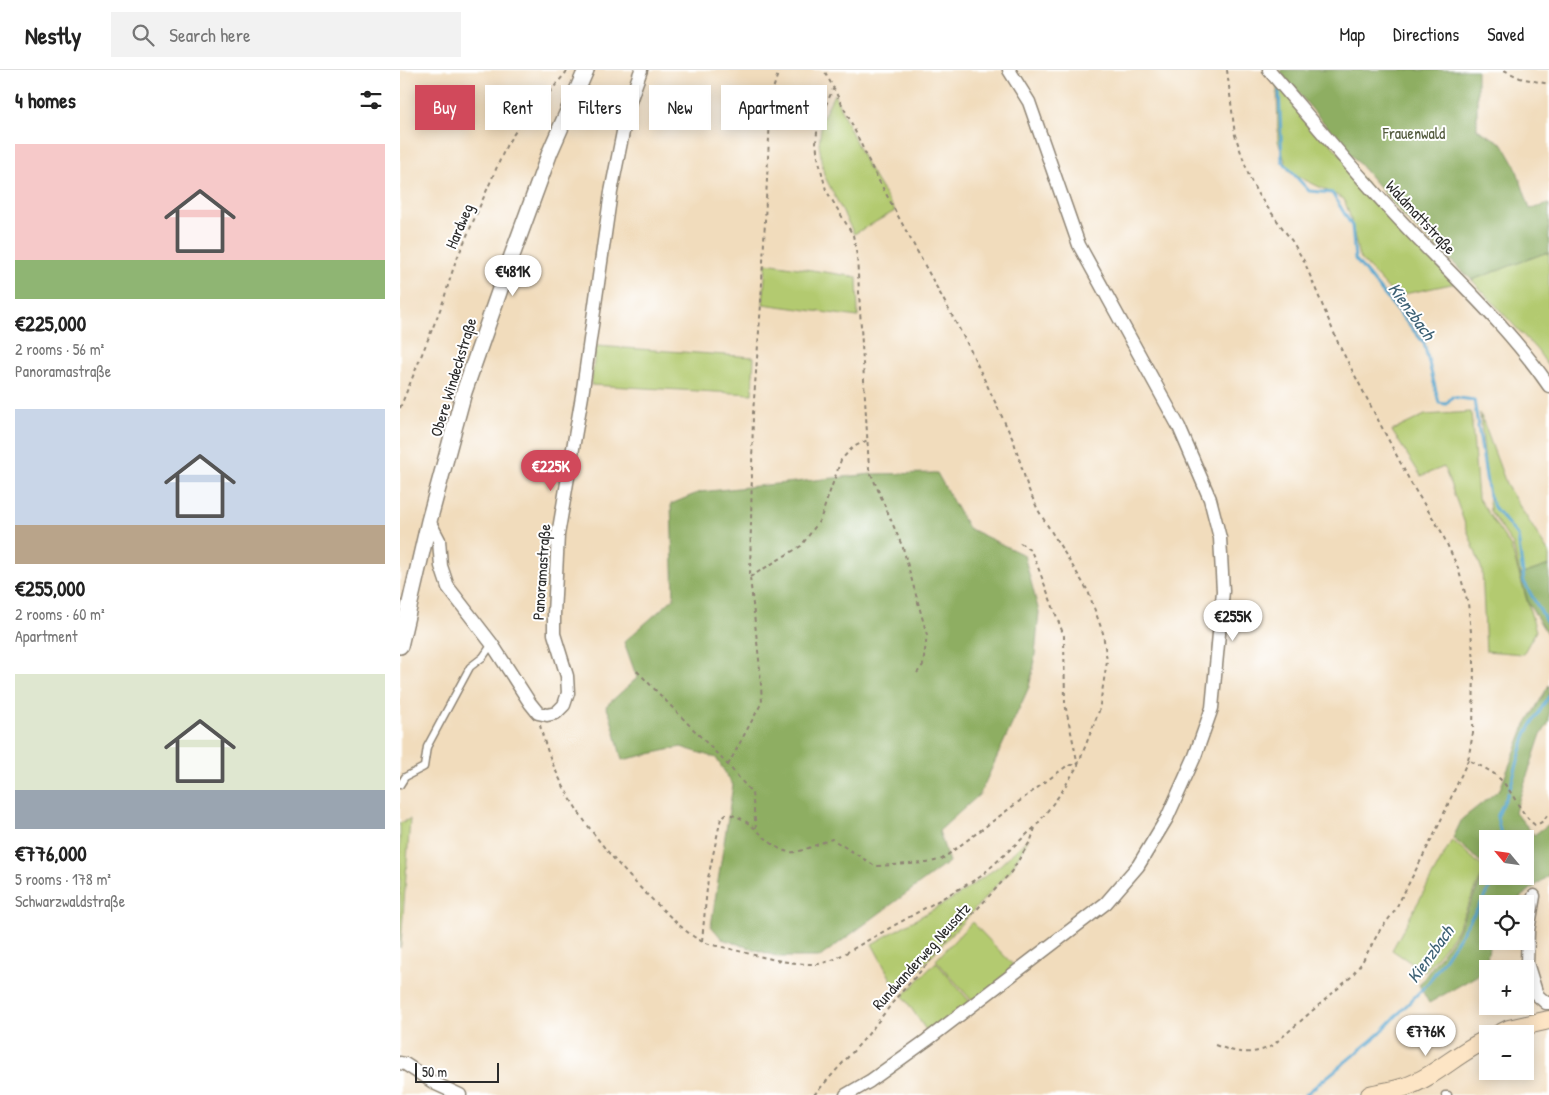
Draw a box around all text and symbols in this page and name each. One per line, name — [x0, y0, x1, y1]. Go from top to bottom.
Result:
search box — [111, 12, 461, 57]
text: Nestly — [25, 19, 81, 51]
icon: search — [129, 21, 157, 49]
text: Search here — [169, 22, 251, 48]
text: Map — [1340, 22, 1365, 47]
text: Directions — [1393, 22, 1459, 47]
text: Saved — [1487, 22, 1524, 47]
chip: Buy — [415, 85, 475, 130]
chip: Rent — [485, 85, 551, 130]
chip: Filters — [561, 85, 639, 130]
chip: New — [649, 85, 711, 130]
chip: Apartment — [721, 85, 827, 130]
text: 4 homes — [15, 86, 76, 115]
icon: filters — [357, 86, 385, 114]
park label: Frauenwald — [1382, 122, 1445, 144]
street label: Waldmattstraße — [1381, 175, 1461, 259]
icon: home — [155, 176, 245, 266]
street label: Hardweg — [440, 200, 478, 252]
pin: €481K — [478, 254, 548, 297]
text: €481K — [496, 260, 530, 282]
water label: Kienzbach — [1383, 277, 1442, 346]
text: €225,000 — [15, 309, 86, 338]
street label: Obere Windeckstraße — [424, 314, 482, 439]
text: 2 rooms · 56 m² — [15, 338, 104, 360]
text: Panoramastraße — [15, 360, 111, 382]
icon: home — [155, 441, 245, 531]
pin: €225K — [516, 450, 586, 492]
text: €225K — [532, 455, 570, 477]
street label: Panoramastraße — [527, 523, 555, 621]
text: €255,000 — [15, 574, 85, 603]
pin: €255K — [1198, 600, 1268, 642]
text: 2 rooms · 60 m² — [15, 603, 105, 625]
text: €255K — [1214, 605, 1252, 627]
text: Apartment — [15, 625, 78, 647]
icon: home — [155, 706, 245, 796]
north arrow — [1479, 830, 1534, 885]
map controls — [1479, 830, 1534, 1080]
text: €776,000 — [15, 839, 87, 868]
text: 5 rooms · 178 m² — [15, 868, 111, 890]
text: Schwarzwaldstraße — [15, 890, 125, 912]
button: locate — [1479, 895, 1534, 950]
street label: Rundwanderweg Neusatz — [867, 897, 975, 1014]
water label: Kienzbach — [1401, 919, 1460, 988]
button: + — [1479, 960, 1534, 1015]
pin: €776K — [1391, 1014, 1461, 1057]
text: €776K — [1407, 1020, 1445, 1042]
button: − — [1479, 1025, 1534, 1080]
scale bar — [415, 1060, 499, 1083]
text: 50 m — [422, 1062, 447, 1081]

